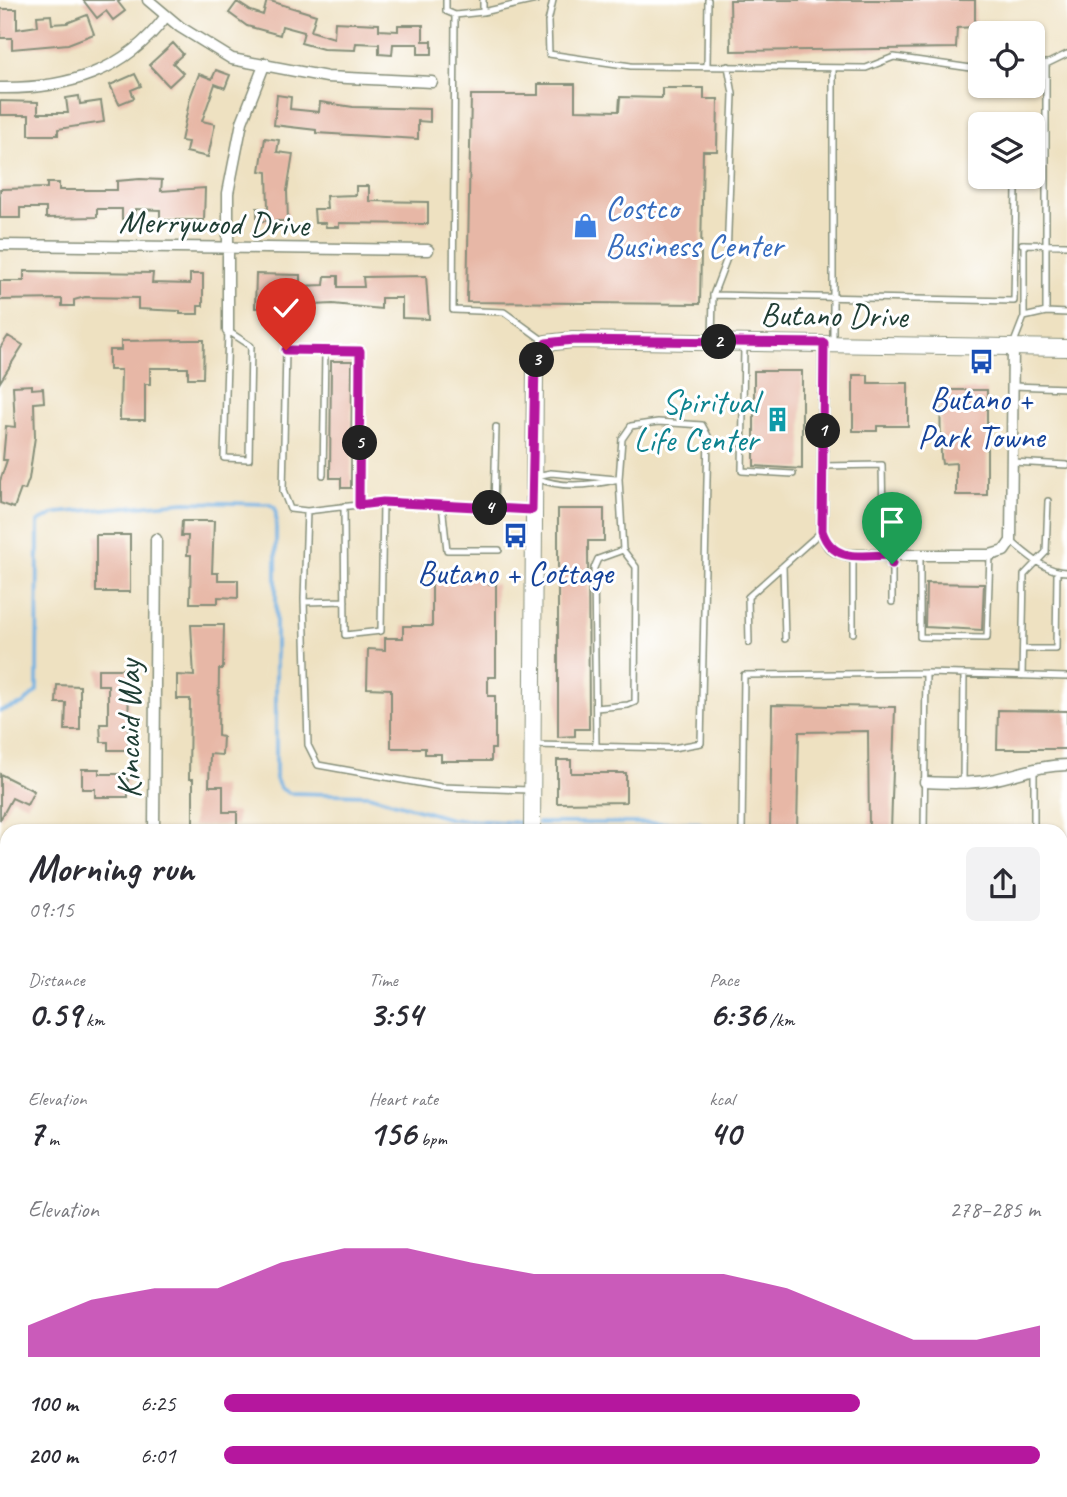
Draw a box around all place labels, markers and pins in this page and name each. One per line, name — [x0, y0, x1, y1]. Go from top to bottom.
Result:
place label: Costco Business Center — [605, 187, 786, 267]
shop icon: Costco Business Center — [571, 212, 599, 240]
pin — [256, 278, 316, 350]
pin: 2 — [702, 324, 736, 360]
pin: 3 — [520, 342, 554, 378]
bus stop icon: Butano + Park Towne — [967, 347, 995, 375]
place label: Butano + Park Towne — [917, 378, 1047, 458]
place label: Spiritual Life Center — [634, 381, 763, 461]
building icon: Spiritual Life Center — [764, 406, 792, 434]
pin: 1 — [806, 414, 840, 448]
pin: 5 — [342, 426, 378, 460]
pin: 4 — [472, 490, 508, 526]
pin — [862, 492, 922, 564]
bus stop icon: Butano + Cottage — [501, 521, 529, 549]
place label: Butano + Cottage — [417, 552, 615, 594]

